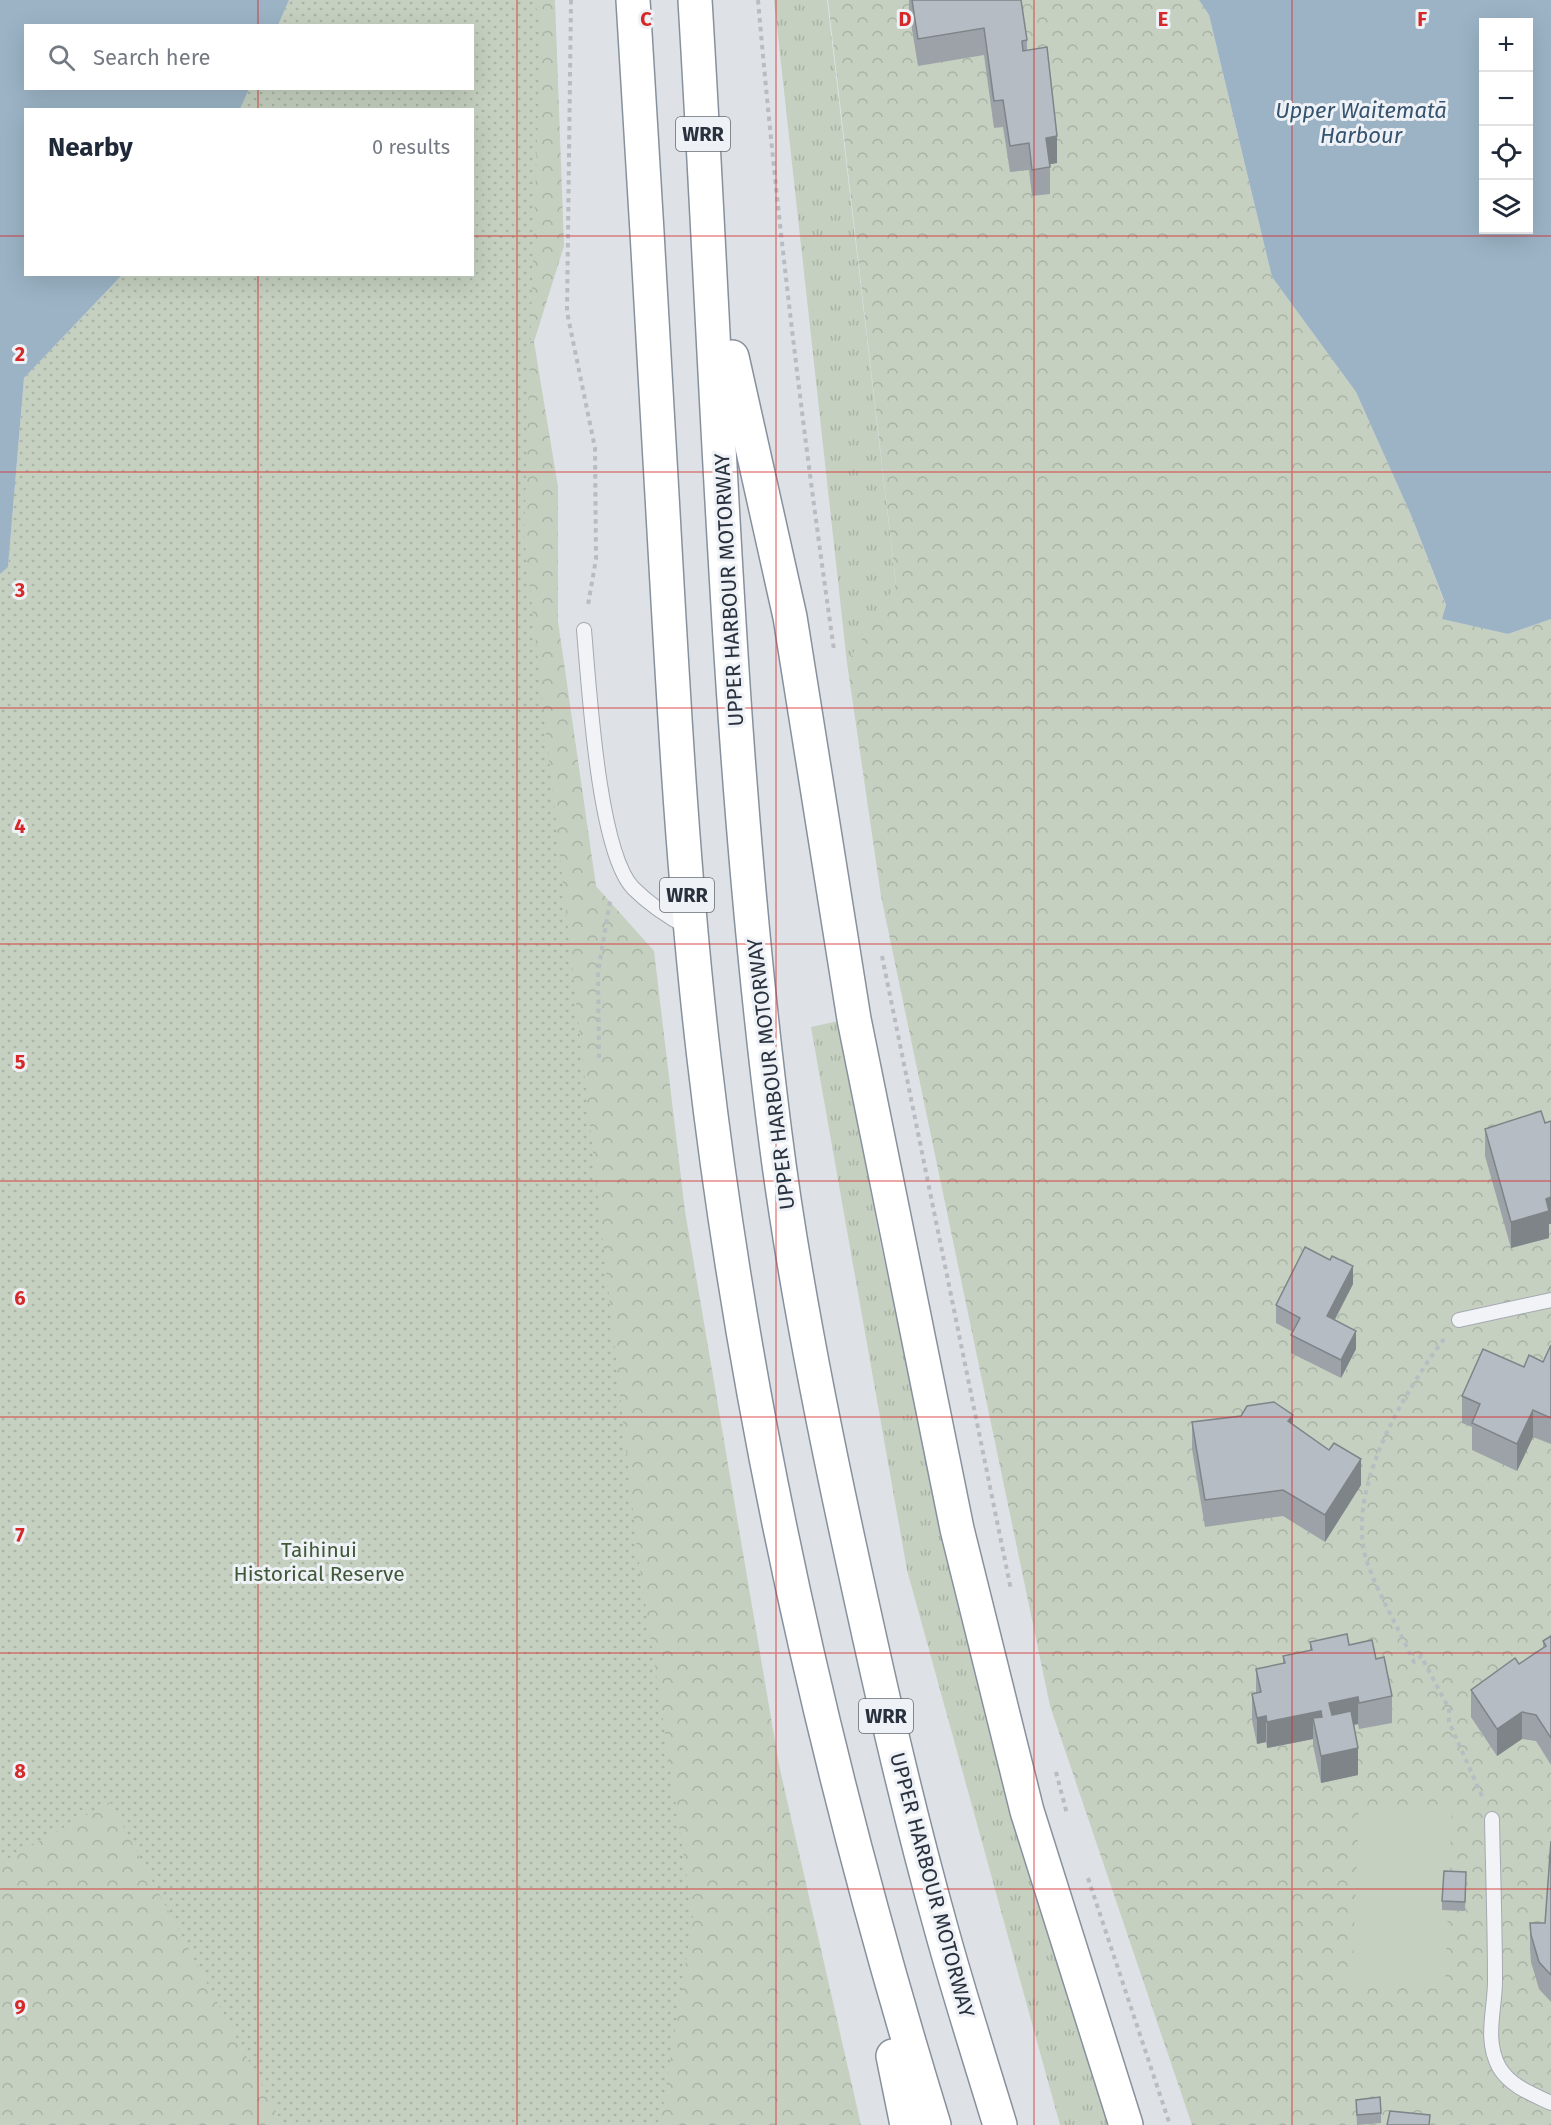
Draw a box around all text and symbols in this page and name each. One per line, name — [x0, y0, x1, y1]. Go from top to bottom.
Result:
text: C — [640, 7, 652, 31]
text: D — [898, 7, 912, 31]
text: E — [1158, 7, 1168, 31]
text: F — [1417, 7, 1427, 31]
map controls — [1479, 18, 1533, 234]
button: + — [1479, 18, 1533, 72]
search box — [24, 24, 474, 90]
icon: search — [45, 41, 78, 74]
text: Search here — [93, 44, 211, 71]
button: − — [1479, 72, 1533, 126]
water label: Upper Waitematā Harbour — [1275, 97, 1447, 149]
road number: WRR — [676, 117, 730, 151]
button: locate — [1479, 126, 1533, 180]
text: Nearby — [48, 132, 133, 163]
text: 0 results — [372, 135, 450, 159]
button: layers — [1479, 180, 1533, 234]
text: 2 — [15, 342, 25, 366]
street label: UPPER HARBOUR MOTORWAY — [709, 452, 749, 727]
text: 3 — [14, 578, 25, 602]
text: 4 — [14, 814, 26, 838]
road number: WRR — [660, 878, 714, 912]
street label: UPPER HARBOUR MOTORWAY — [741, 936, 801, 1211]
text: 5 — [15, 1050, 26, 1074]
text: 6 — [14, 1286, 26, 1310]
text: 7 — [15, 1523, 25, 1547]
park label: Taihinui Historical Reserve — [233, 1537, 405, 1587]
road number: WRR — [859, 1699, 913, 1733]
street label: UPPER HARBOUR MOTORWAY — [884, 1750, 980, 2021]
text: 8 — [14, 1759, 26, 1783]
text: 9 — [14, 1995, 26, 2019]

